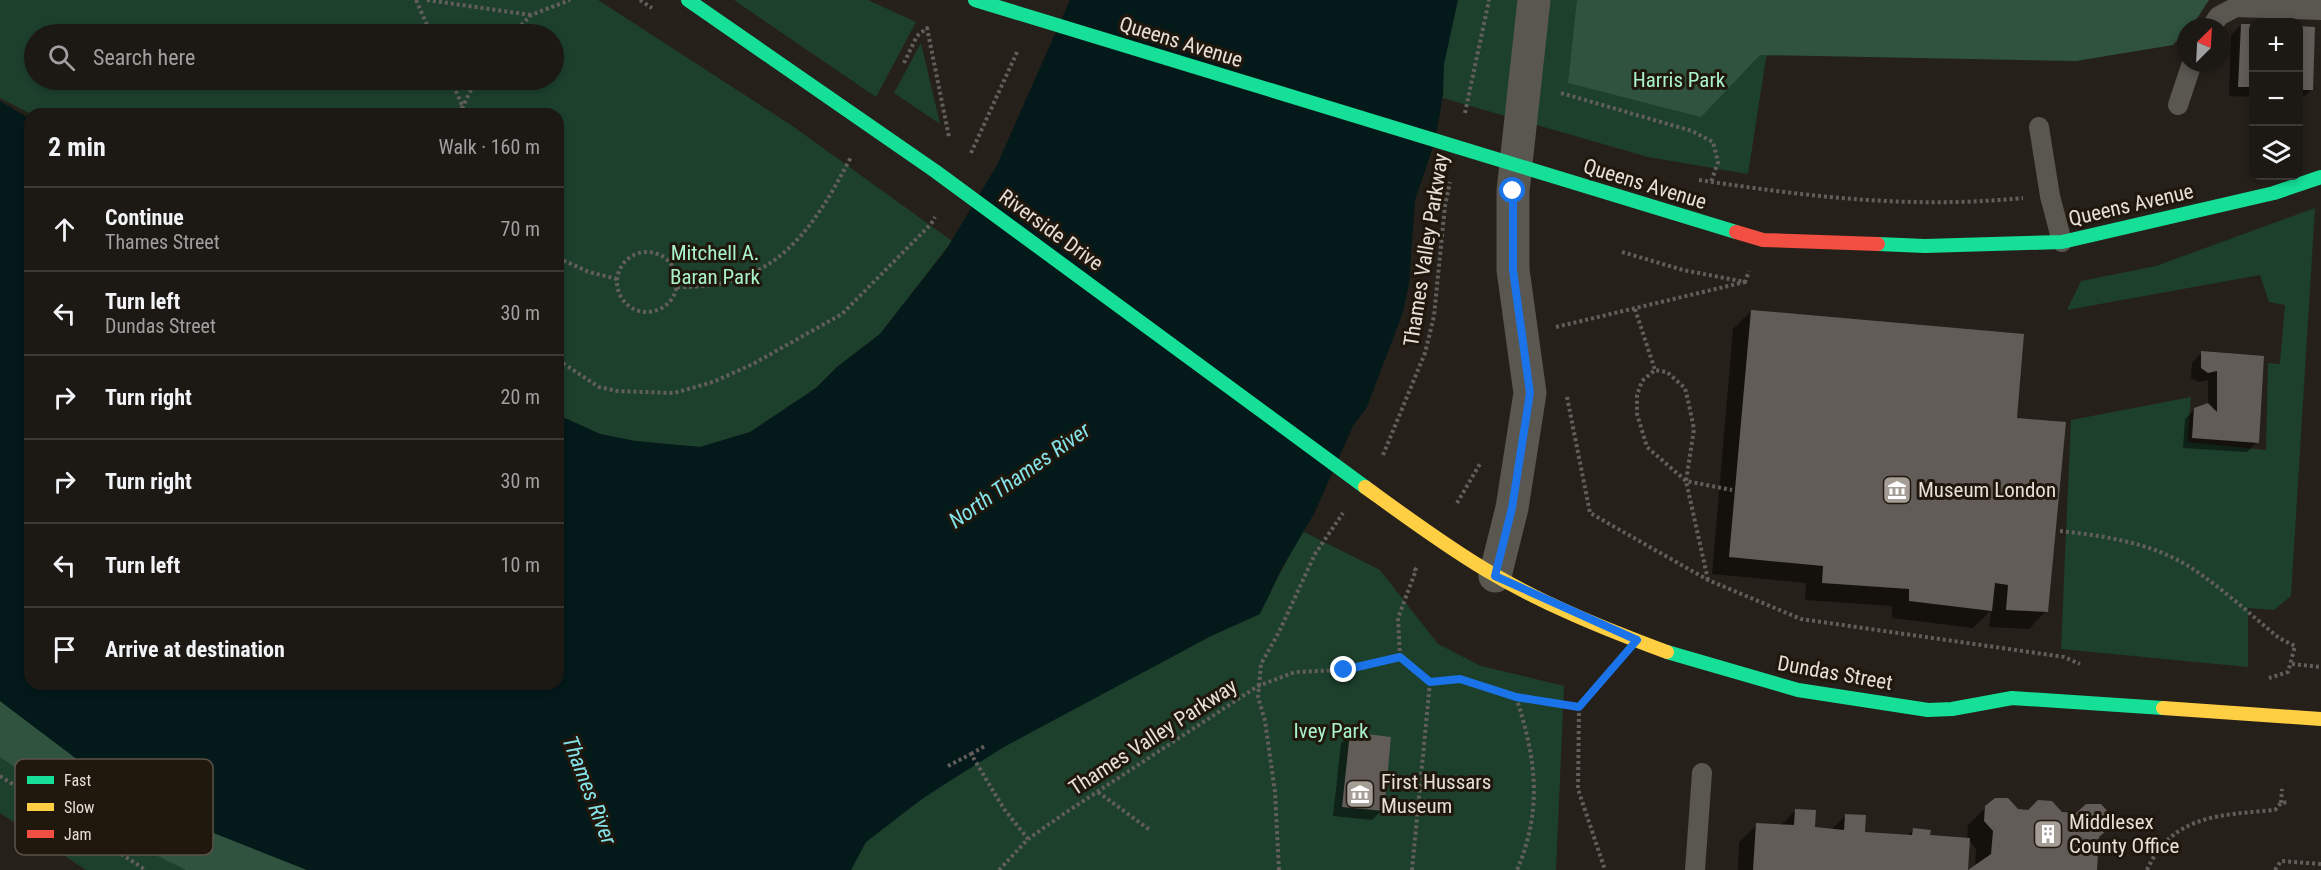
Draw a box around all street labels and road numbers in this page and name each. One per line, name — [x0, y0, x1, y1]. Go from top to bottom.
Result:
street label: Queens Avenue — [1117, 12, 1246, 72]
street label: Thames Valley Parkway — [1399, 151, 1453, 348]
street label: Queens Avenue — [1581, 154, 1710, 214]
street label: Queens Avenue — [2066, 179, 2196, 231]
street label: Riverside Drive — [994, 184, 1108, 276]
street label: Dundas Street — [1776, 651, 1894, 695]
street label: Thames Valley Parkway — [1065, 674, 1242, 800]

